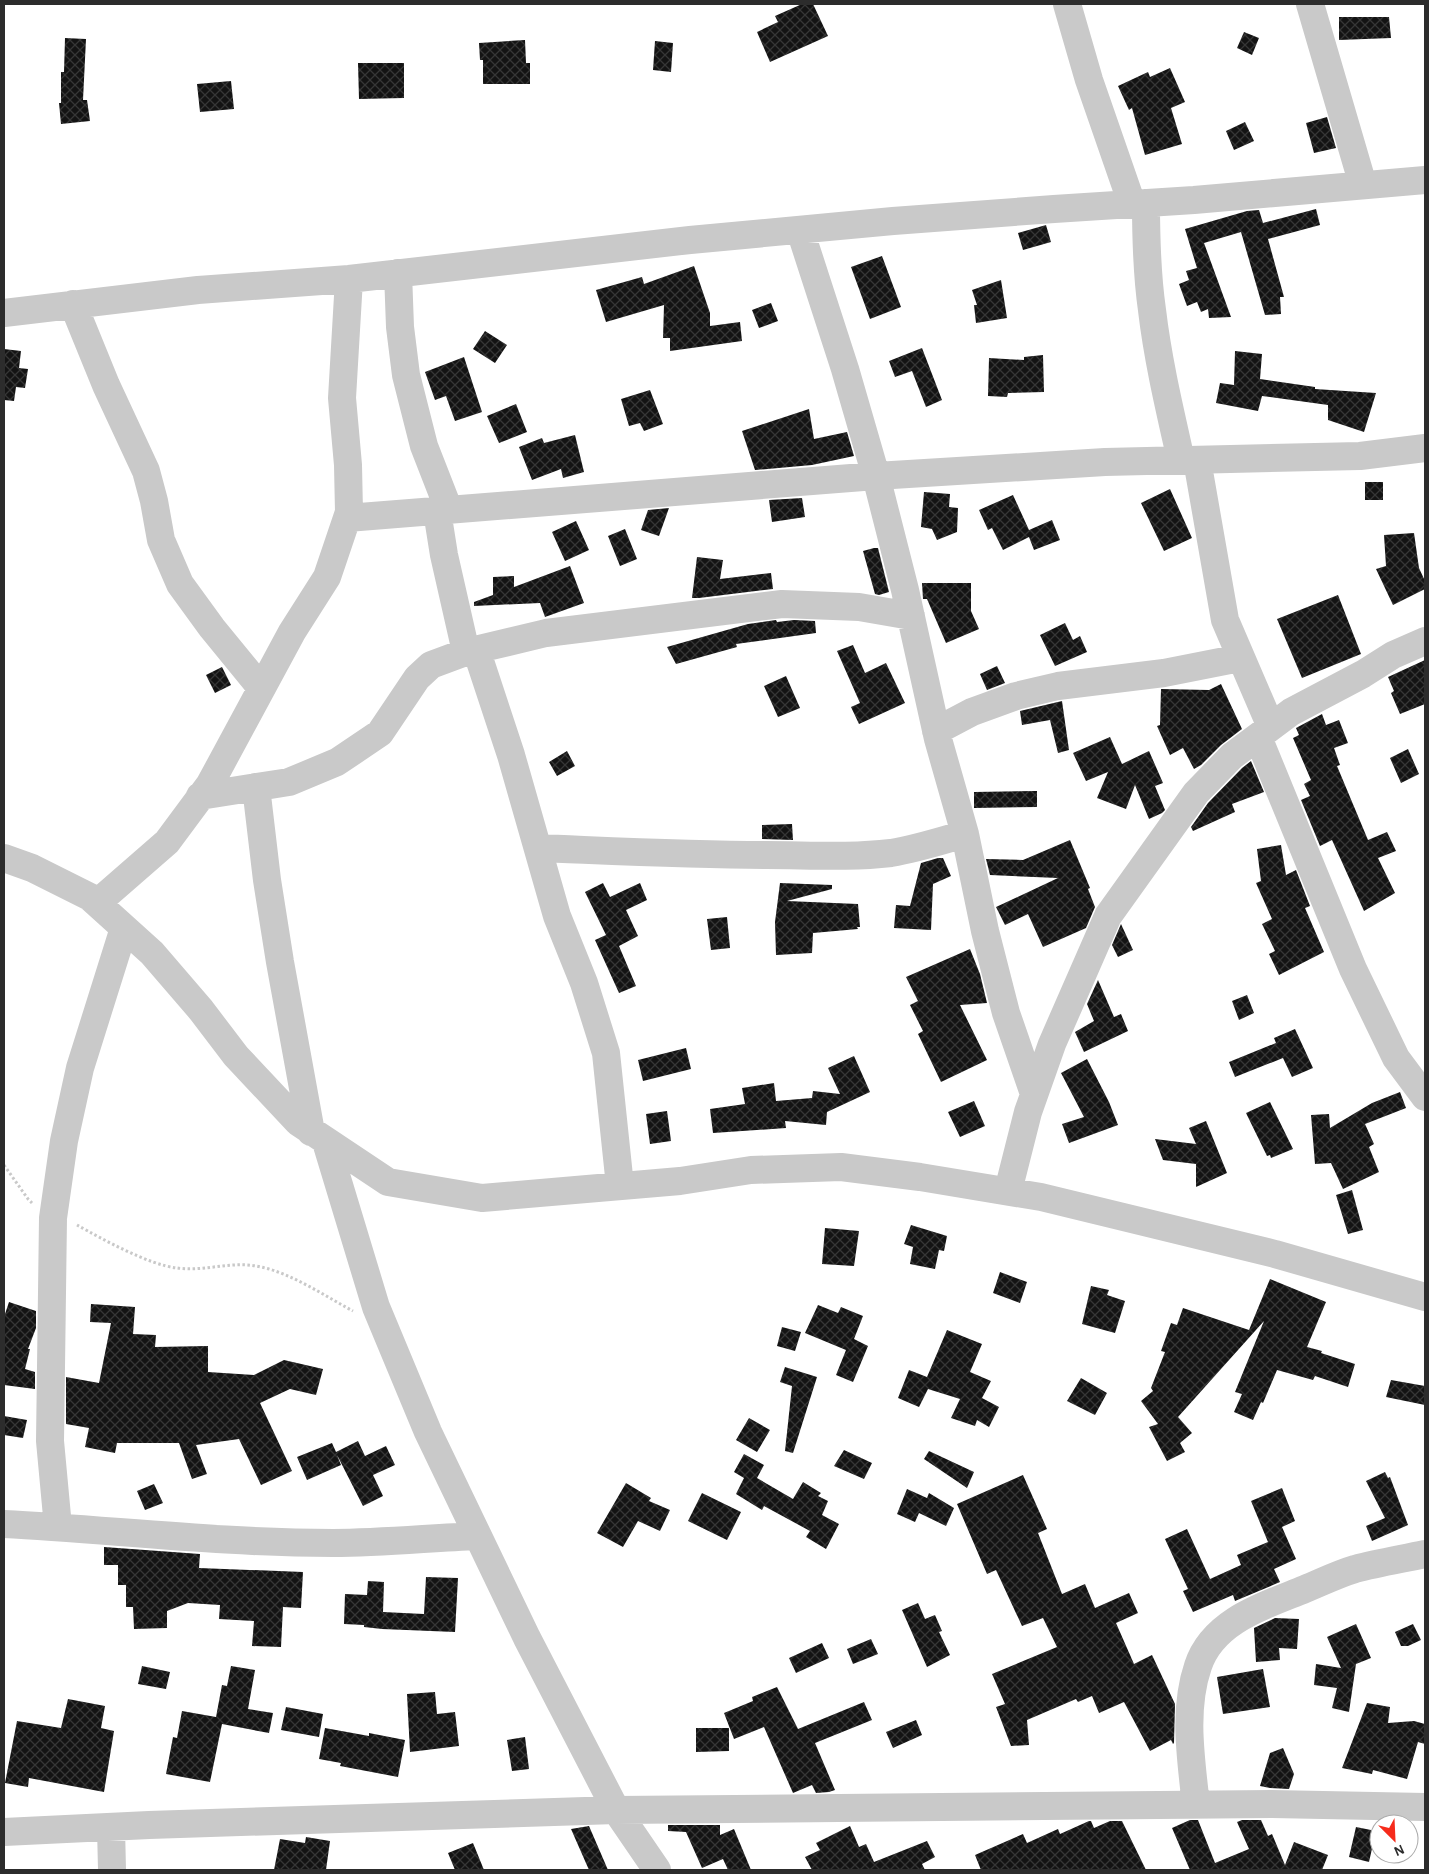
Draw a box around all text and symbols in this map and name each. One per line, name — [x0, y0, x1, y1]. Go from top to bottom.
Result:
north arrow — [1369, 1814, 1419, 1864]
text: N — [1392, 1842, 1406, 1858]

